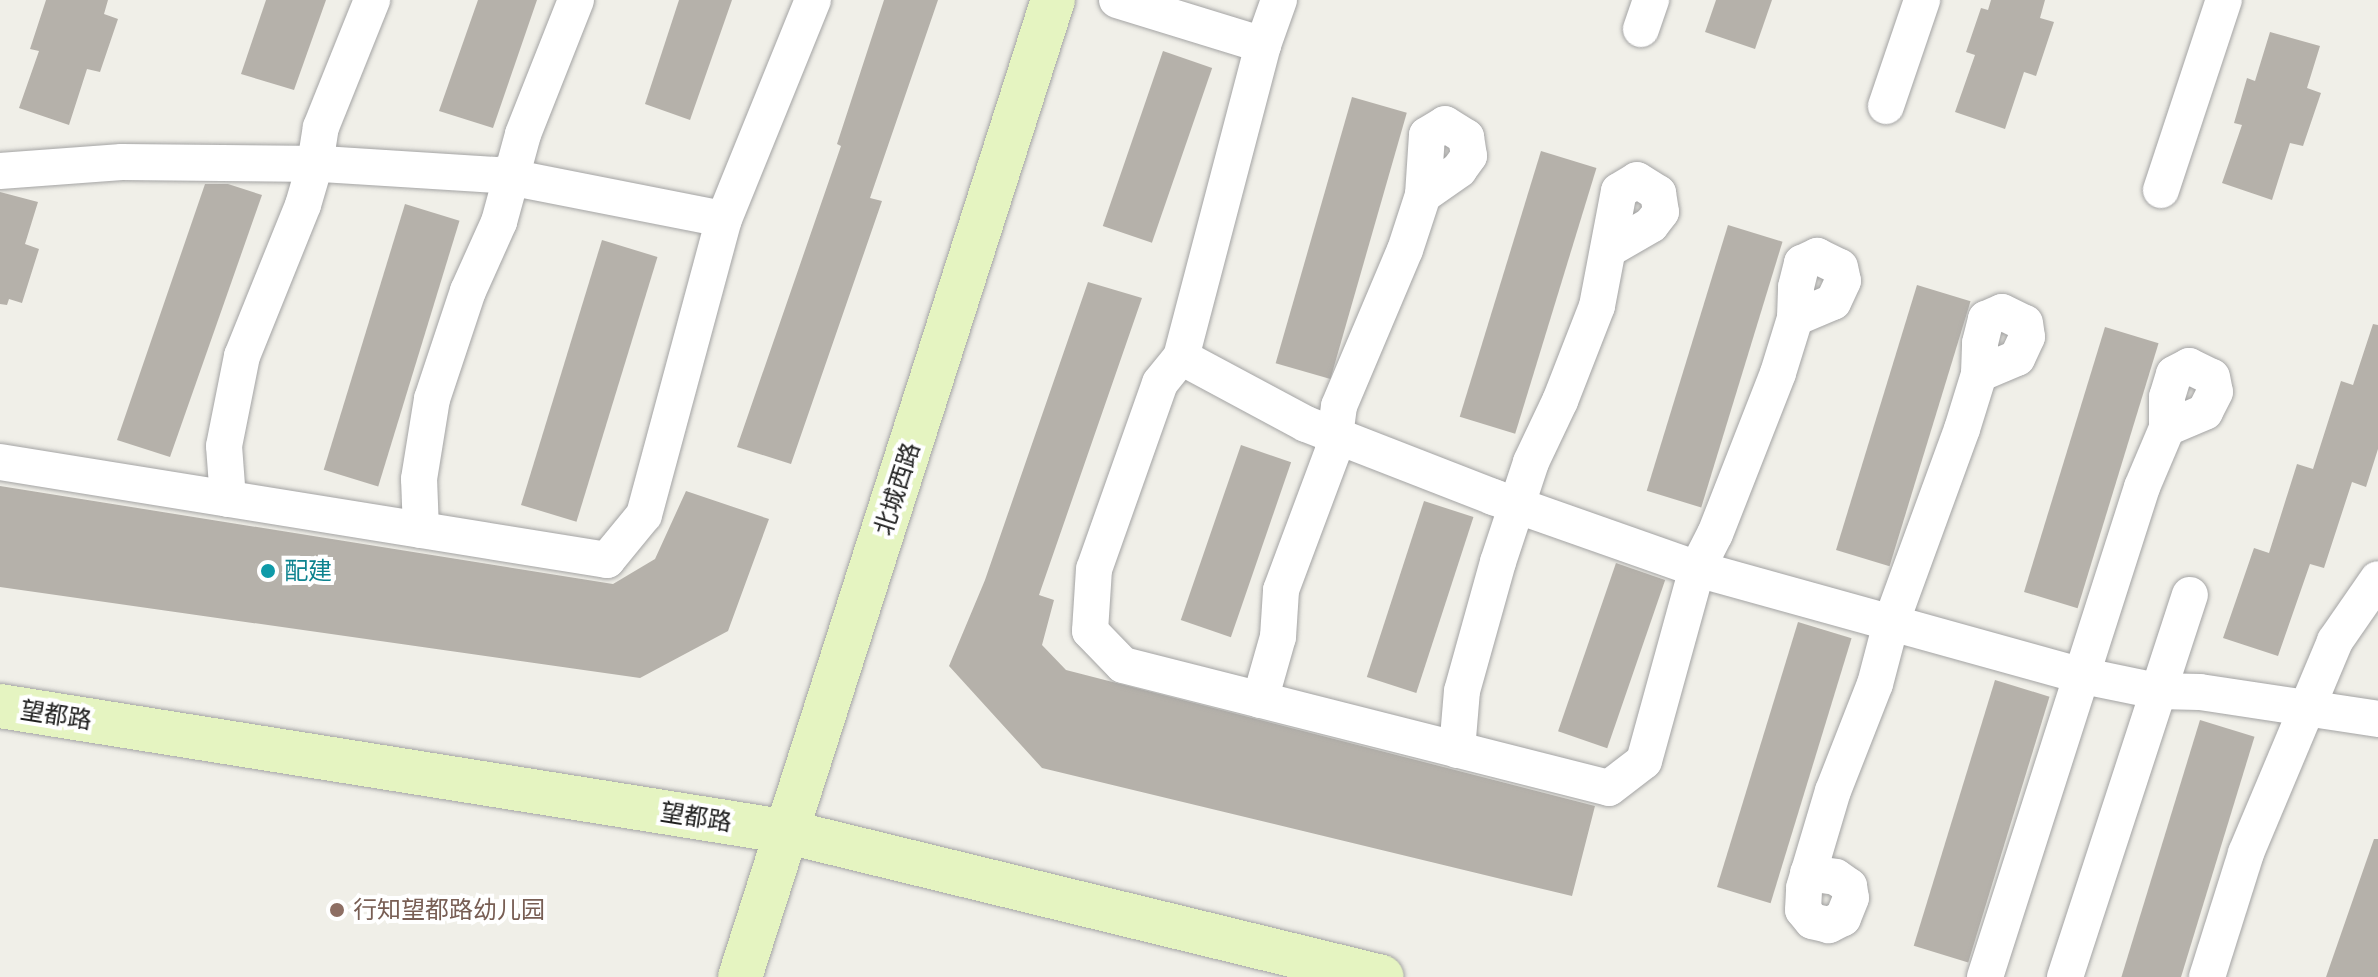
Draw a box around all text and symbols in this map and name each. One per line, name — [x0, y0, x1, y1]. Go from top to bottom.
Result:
street label: 北城西路 — [868, 439, 926, 539]
place label: 配建 — [284, 557, 332, 585]
marker: 配建 — [259, 562, 277, 580]
street label: 望都路 — [18, 695, 94, 735]
street label: 望都路 — [658, 797, 734, 837]
place label: 行知望都路幼儿园 — [353, 896, 545, 924]
marker: 行知望都路幼儿园 — [328, 901, 346, 919]

